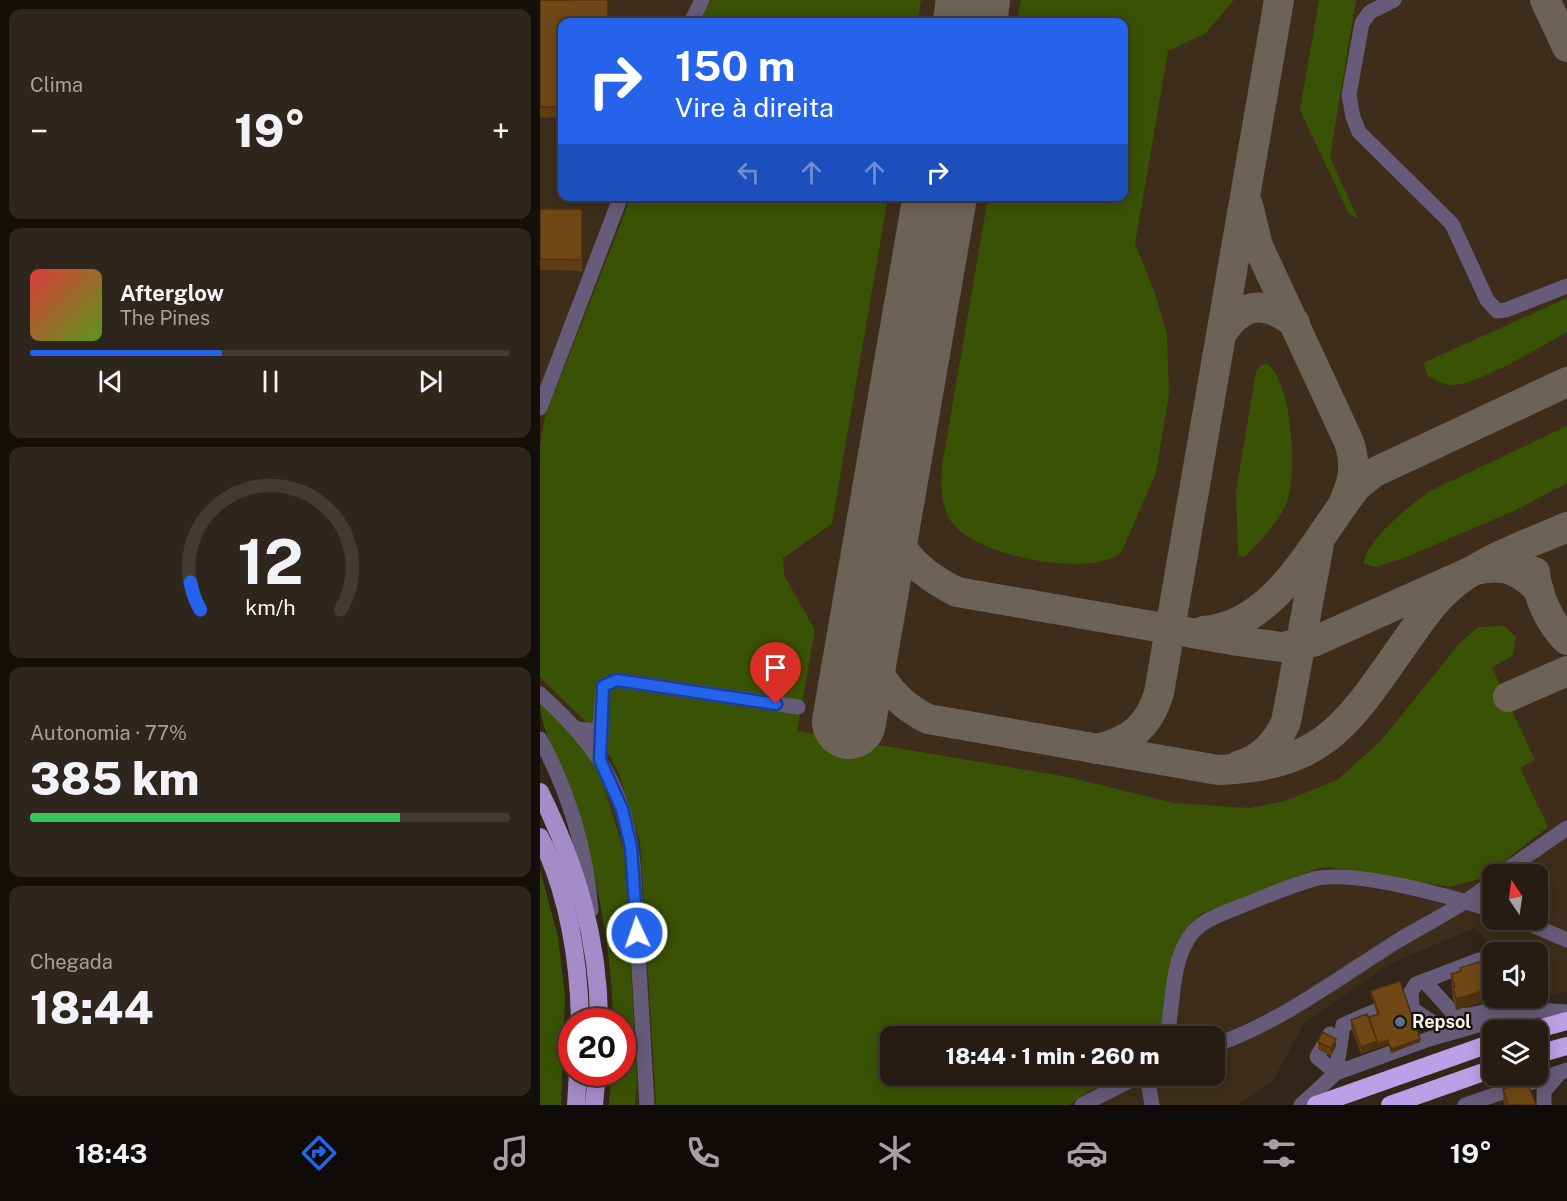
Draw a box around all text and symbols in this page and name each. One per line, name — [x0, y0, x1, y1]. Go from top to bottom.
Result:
text: 150 m — [675, 41, 795, 90]
icon: right — [576, 42, 654, 120]
text: Clima — [30, 73, 83, 97]
text: Vire à direita — [675, 91, 834, 123]
text: 19° — [234, 104, 306, 157]
text: − — [30, 112, 48, 150]
text: + — [492, 112, 510, 150]
icon: left — [732, 156, 765, 189]
icon: ahead — [795, 156, 828, 189]
icon: ahead — [858, 156, 891, 189]
icon: right — [921, 156, 954, 189]
text: Afterglow — [120, 280, 224, 306]
text: The Pines — [120, 306, 210, 330]
icon: previous — [94, 365, 127, 398]
icon: pause — [254, 365, 287, 398]
icon: next — [414, 365, 447, 398]
text: 12 — [237, 525, 303, 598]
text: km/h — [245, 595, 295, 620]
pin — [750, 642, 801, 704]
icon: arrive — [759, 651, 792, 684]
text: Autonomia · 77% — [30, 721, 187, 745]
text: 385 km — [30, 752, 200, 805]
north arrow — [1482, 864, 1548, 930]
map controls — [1482, 864, 1548, 1086]
position arrow — [605, 901, 669, 965]
button: sound — [1482, 942, 1548, 1008]
text: Chegada — [30, 950, 113, 974]
text: 18:44 — [30, 981, 154, 1034]
speed limit sign: 20 — [558, 1008, 636, 1086]
place label: Repsol — [1412, 1011, 1471, 1032]
marker: Repsol — [1393, 1015, 1407, 1029]
button: layers — [1482, 1020, 1548, 1086]
text: 18:44 · 1 min · 260 m — [946, 1043, 1159, 1069]
icon: directions — [298, 1132, 340, 1174]
icon: music — [490, 1132, 532, 1174]
icon: phone — [682, 1132, 724, 1174]
icon: climate — [874, 1132, 916, 1174]
icon: car — [1066, 1132, 1108, 1174]
icon: filters — [1258, 1132, 1300, 1174]
text: 18:43 — [75, 1137, 148, 1169]
text: 19° — [1450, 1137, 1492, 1169]

